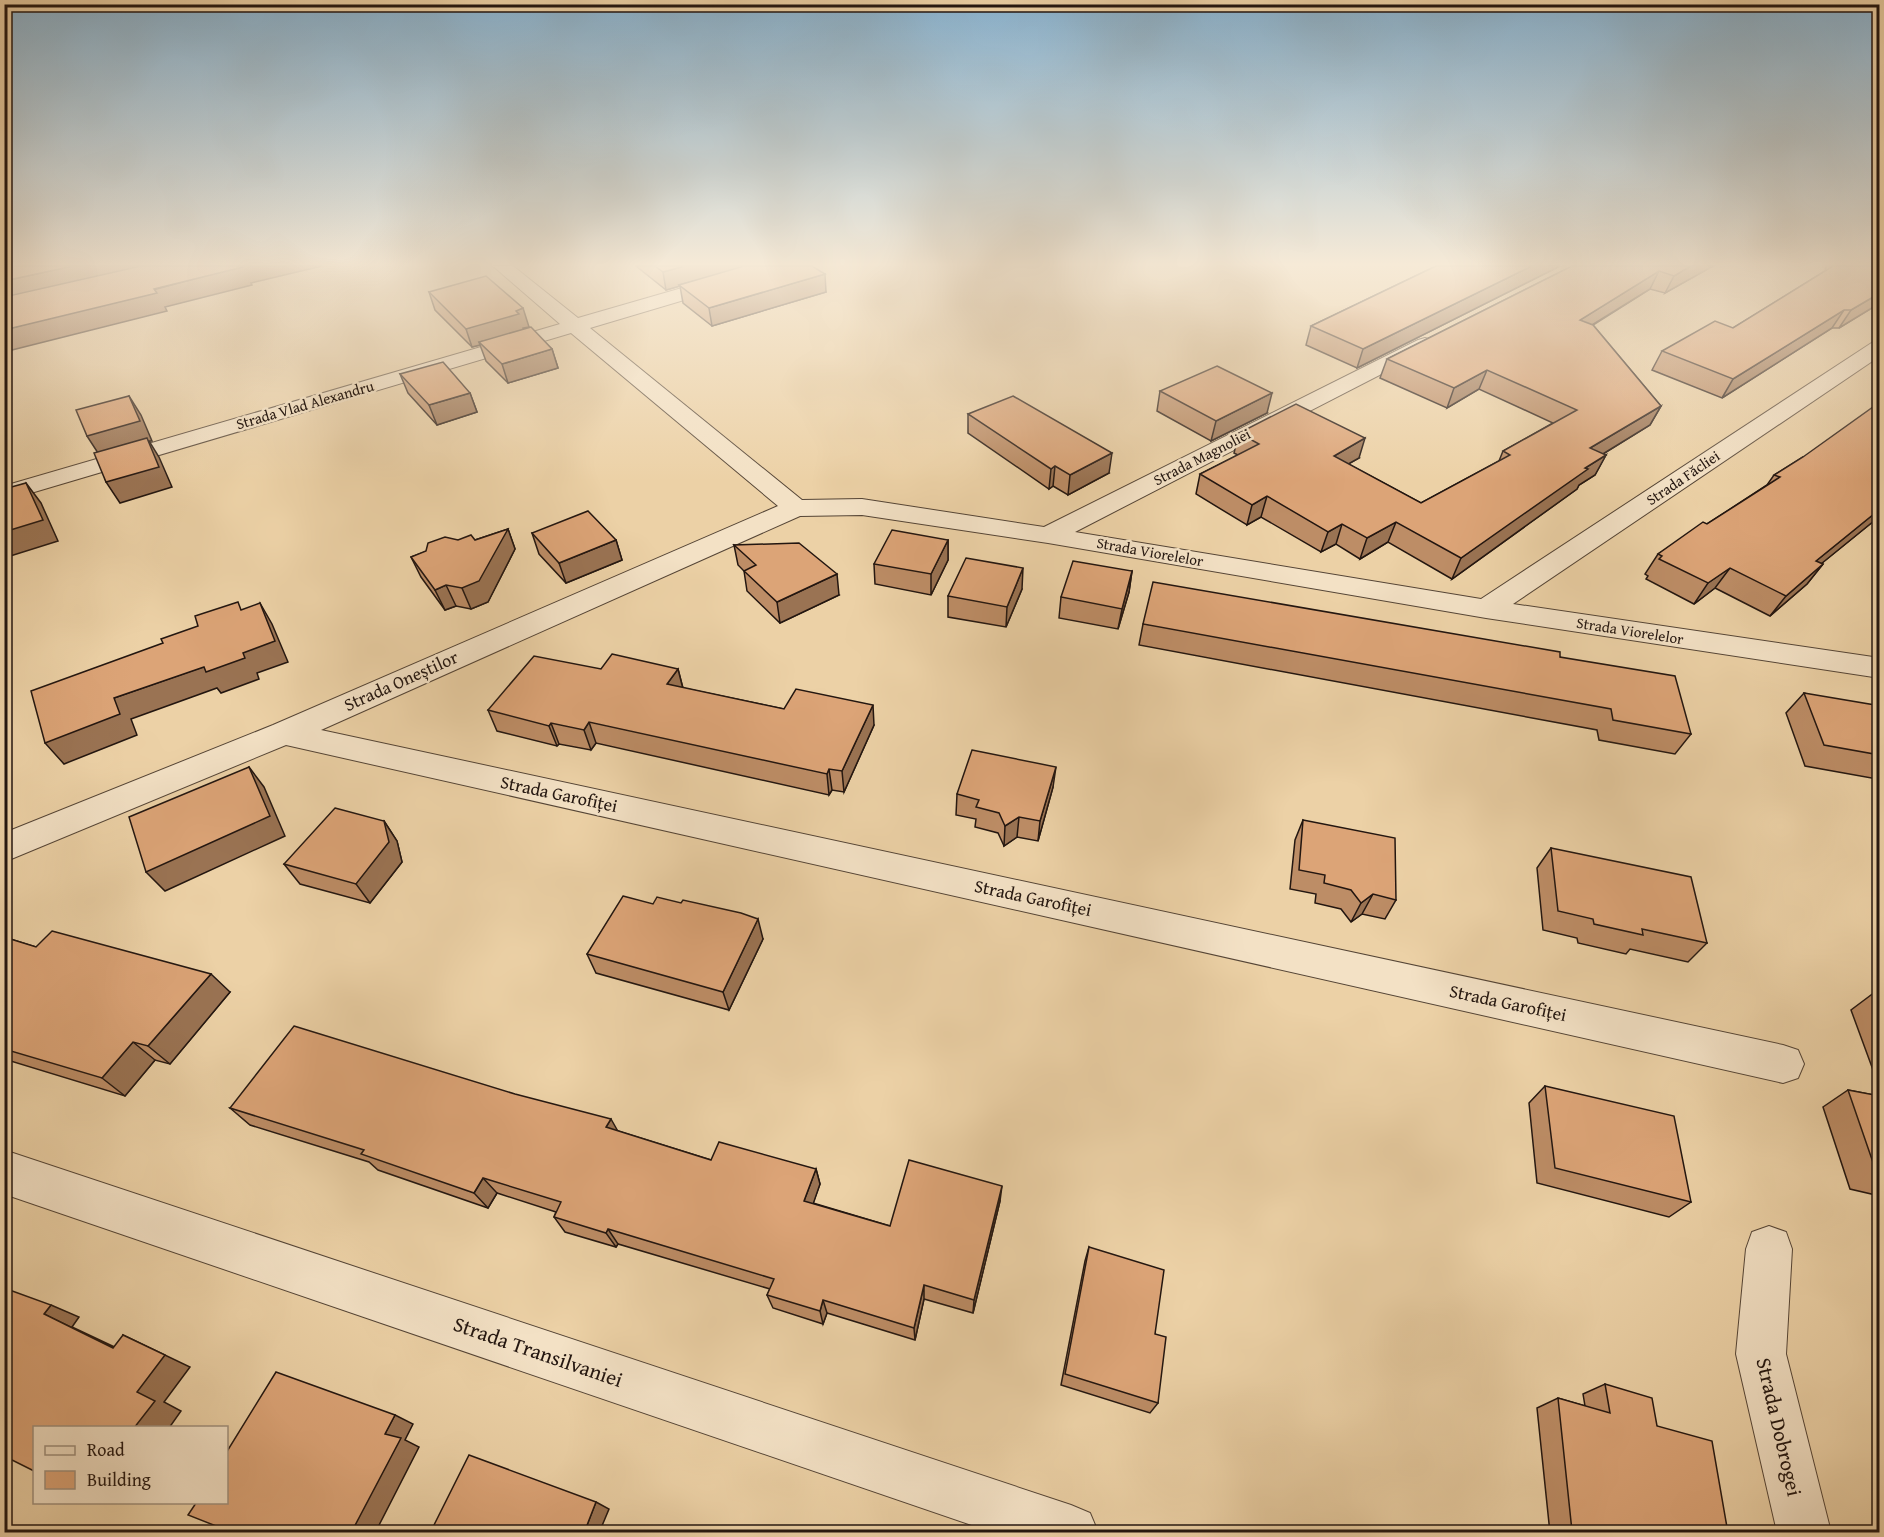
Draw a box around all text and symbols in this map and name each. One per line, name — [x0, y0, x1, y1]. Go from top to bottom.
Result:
street label: Strada Vlad Alexandru — [234, 375, 377, 434]
street label: Strada Magnoliei — [1149, 423, 1254, 490]
street label: Strada Făcliei — [1642, 445, 1724, 510]
street label: Strada Viorelelor — [1095, 532, 1205, 571]
street label: Strada Viorelelor — [1575, 612, 1685, 649]
street label: Strada Oneștilor — [339, 643, 463, 718]
street label: Strada Garofiței — [498, 768, 620, 819]
street label: Strada Garofiței — [972, 872, 1094, 923]
street label: Strada Garofiței — [1447, 977, 1569, 1028]
street label: Strada Transilvaniei — [449, 1308, 627, 1395]
street label: Strada Dobrogei — [1748, 1355, 1811, 1499]
legend — [33, 1426, 228, 1504]
text: Road — [87, 1436, 125, 1463]
text: Building — [87, 1466, 151, 1493]

